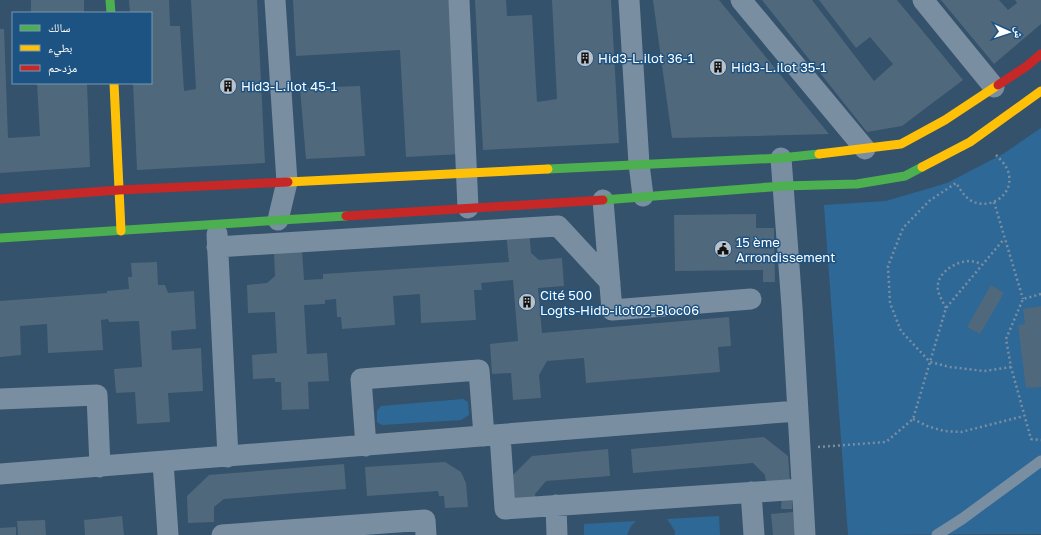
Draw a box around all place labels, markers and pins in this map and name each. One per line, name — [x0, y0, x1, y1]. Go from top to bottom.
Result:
building icon: Hid3-L.ilot 36-1 — [575, 48, 595, 68]
place label: Hid3-L.ilot 36-1 — [598, 50, 694, 66]
building icon: Hid3-L.ilot 35-1 — [708, 57, 728, 77]
place label: Hid3-L.ilot 35-1 — [731, 59, 827, 75]
building icon: Hid3-L.ilot 45-1 — [218, 76, 238, 96]
place label: Hid3-L.ilot 45-1 — [241, 78, 337, 94]
place label: 15 ème Arrondissement — [736, 234, 835, 265]
public building icon: 15 ème Arrondissement — [713, 239, 733, 259]
place label: Cité 500 Logts-Hidb-ilot02-Bloc06 — [540, 287, 699, 318]
building icon: Cité 500 Logts-Hidb-ilot02-Bloc06 — [517, 292, 537, 312]

